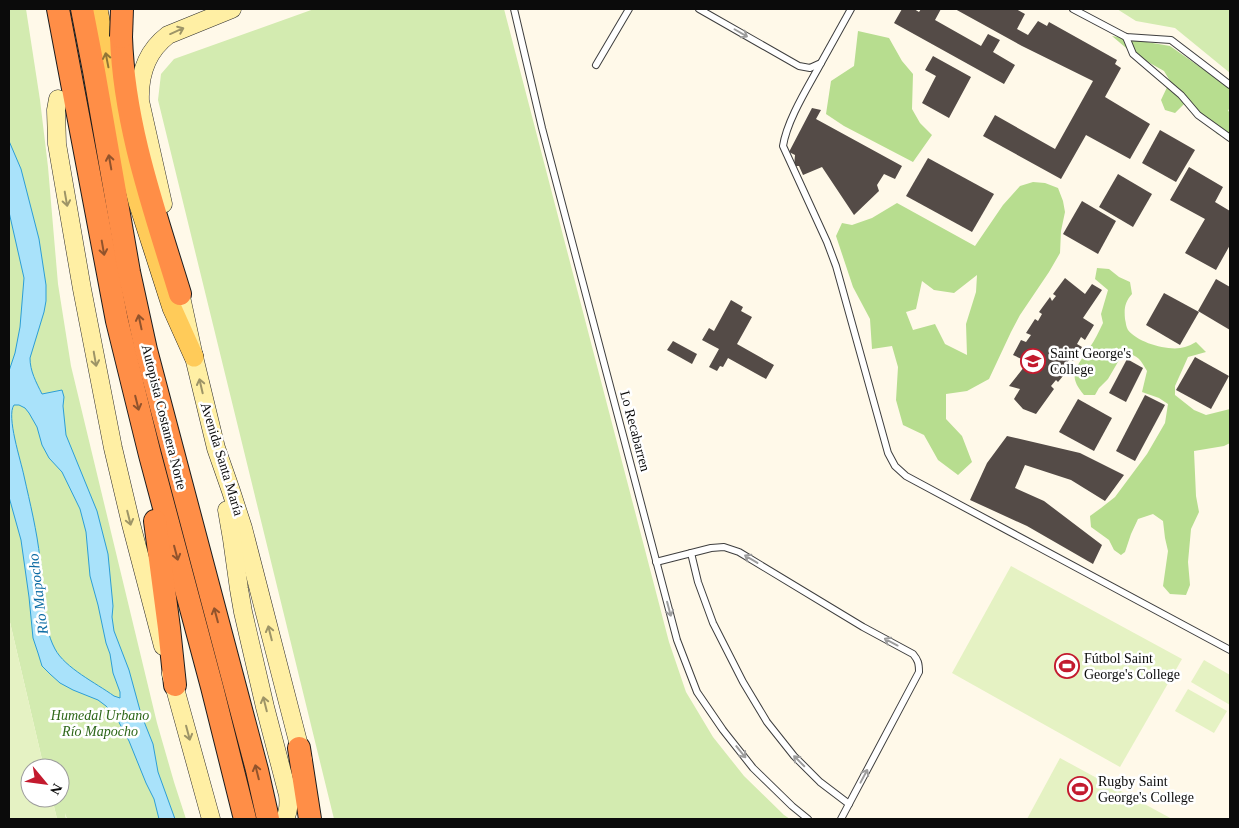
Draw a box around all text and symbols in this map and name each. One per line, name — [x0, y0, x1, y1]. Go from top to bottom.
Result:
one-way arrow — [169, 26, 184, 36]
one-way arrow — [734, 28, 749, 38]
one-way arrow — [102, 53, 112, 69]
one-way arrow — [105, 155, 115, 171]
one-way arrow — [62, 190, 72, 206]
one-way arrow — [98, 239, 108, 255]
one-way arrow — [135, 314, 144, 330]
street label: Autopista Costanera Norte — [139, 343, 189, 491]
place label: Saint George's College — [1050, 346, 1131, 377]
school or university icon: Saint George's College — [1020, 348, 1046, 374]
one-way arrow — [90, 350, 100, 366]
one-way arrow — [196, 378, 205, 394]
street label: Lo Recabarren — [617, 389, 653, 473]
one-way arrow — [132, 394, 142, 410]
street label: Avenida Santa María — [198, 400, 247, 518]
one-way arrow — [125, 509, 134, 525]
one-way arrow — [172, 544, 181, 560]
water label: Río Mapocho — [25, 552, 51, 636]
one-way arrow — [745, 553, 759, 563]
one-way arrow — [664, 600, 674, 616]
one-way arrow — [211, 607, 220, 623]
one-way arrow — [264, 626, 274, 642]
one-way arrow — [884, 637, 899, 646]
place label: Fútbol Saint George's College — [1084, 651, 1180, 682]
sports icon: Fútbol Saint George's College — [1054, 653, 1080, 679]
one-way arrow — [260, 697, 269, 713]
park label: Humedal Urbano Río Mapocho — [50, 708, 149, 739]
one-way arrow — [183, 724, 193, 740]
one-way arrow — [735, 745, 746, 758]
one-way arrow — [792, 755, 805, 767]
north arrow — [20, 758, 70, 808]
one-way arrow — [252, 764, 261, 780]
one-way arrow — [859, 769, 869, 784]
place label: Rugby Saint George's College — [1098, 774, 1194, 805]
sports icon: Rugby Saint George's College — [1067, 776, 1093, 802]
text: N — [47, 781, 65, 797]

